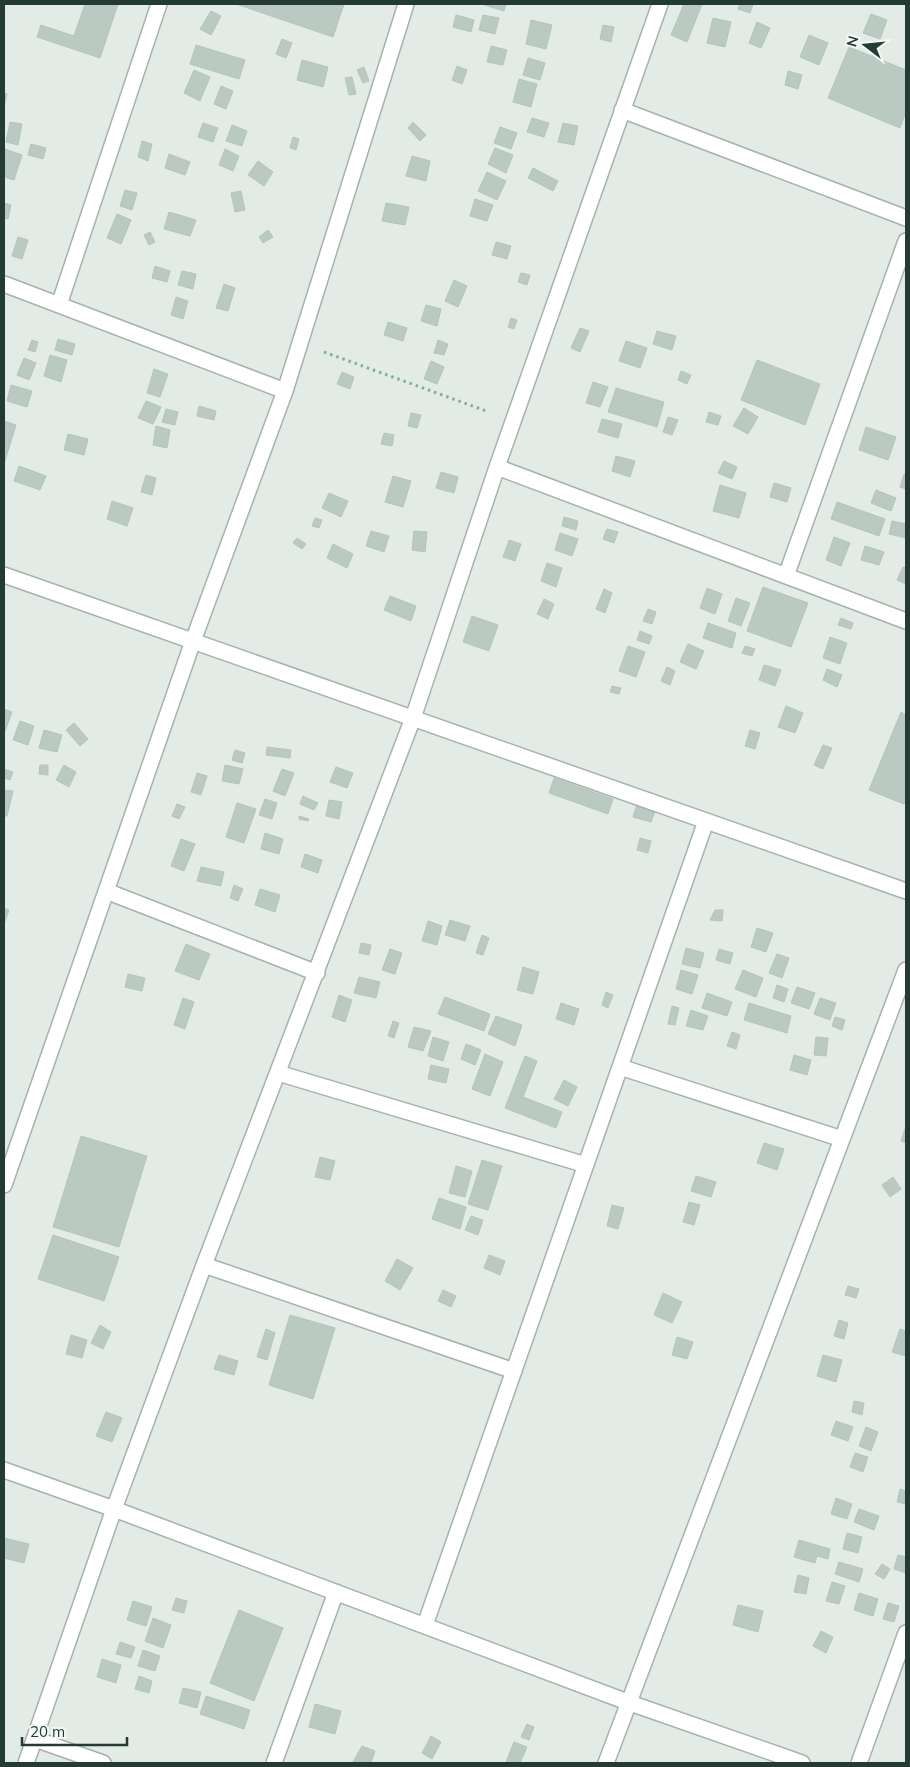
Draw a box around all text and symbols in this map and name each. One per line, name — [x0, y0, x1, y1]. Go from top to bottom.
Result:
north arrow — [840, 20, 890, 70]
text: N — [842, 34, 863, 49]
scale bar — [22, 1714, 128, 1746]
text: 20 m — [30, 1722, 65, 1741]

